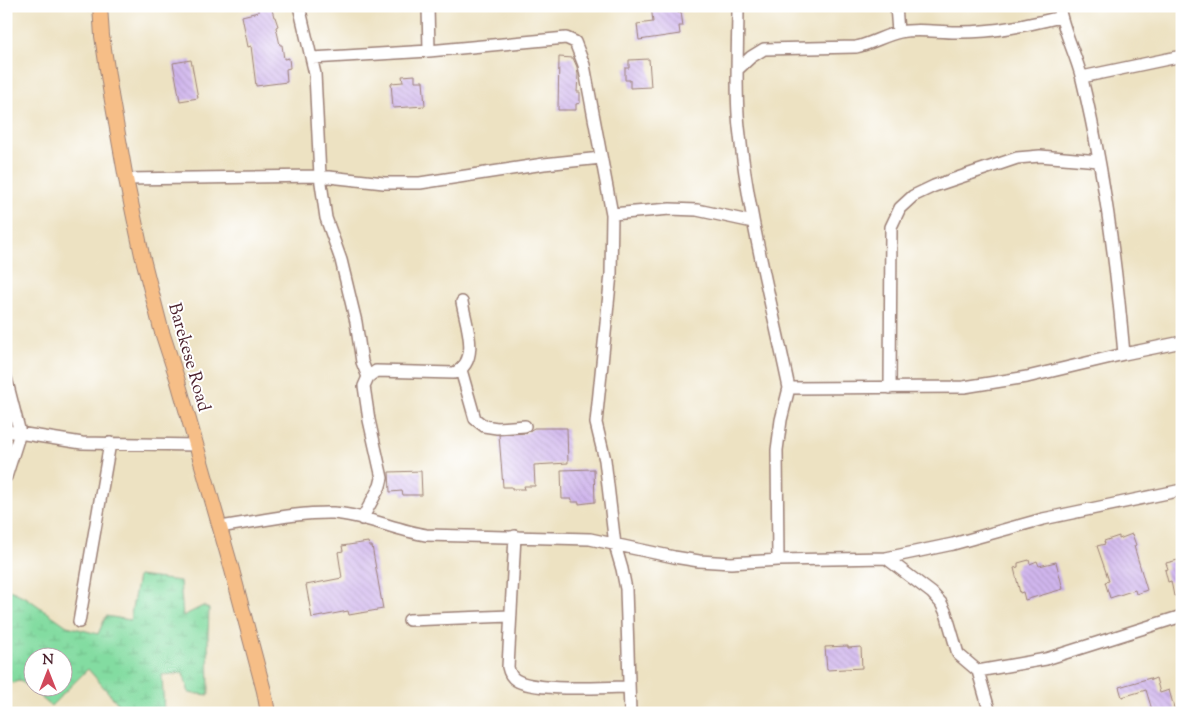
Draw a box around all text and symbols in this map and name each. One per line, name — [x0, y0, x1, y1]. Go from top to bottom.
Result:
street label: Barekese Road — [160, 300, 216, 415]
north arrow — [22, 646, 72, 696]
text: N — [42, 651, 54, 671]

